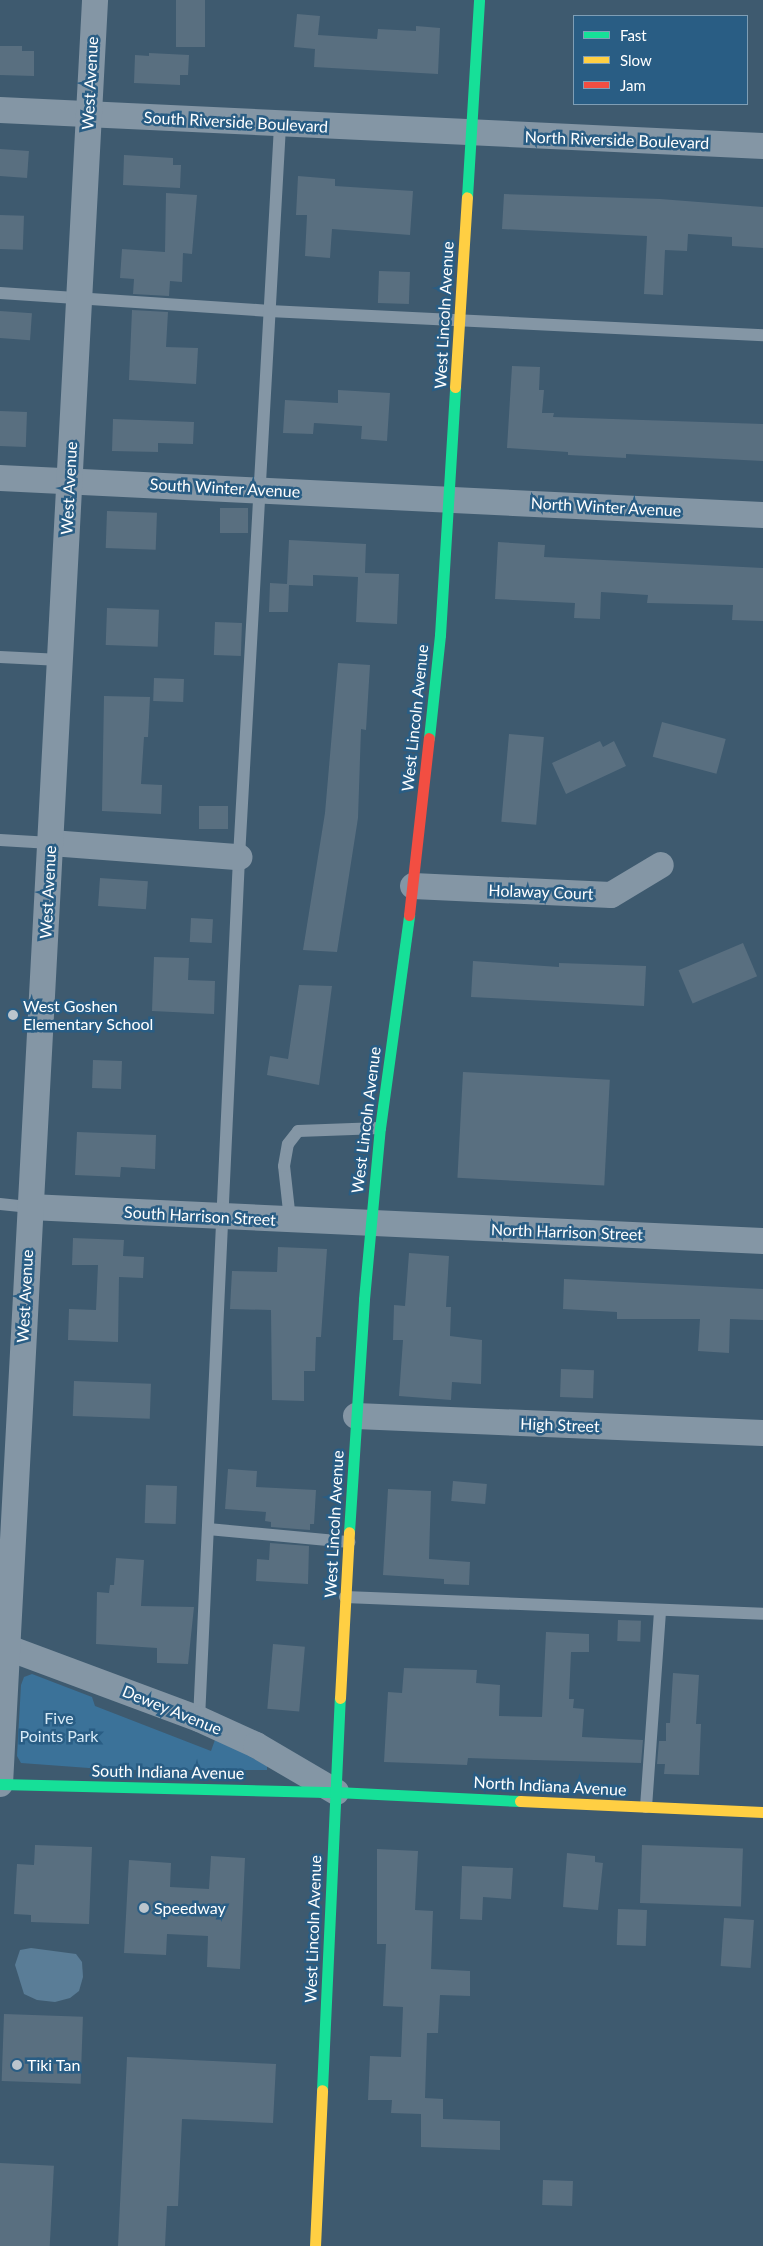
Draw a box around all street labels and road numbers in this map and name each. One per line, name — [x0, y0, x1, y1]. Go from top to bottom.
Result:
street label: West Avenue — [78, 36, 102, 130]
street label: South Riverside Boulevard — [143, 108, 329, 136]
street label: North Riverside Boulevard — [524, 127, 710, 153]
street label: West Lincoln Avenue — [431, 241, 457, 389]
street label: West Avenue — [57, 441, 81, 535]
street label: South Winter Avenue — [149, 474, 301, 502]
street label: North Winter Avenue — [530, 493, 682, 521]
street label: West Lincoln Avenue — [398, 643, 432, 793]
street label: West Avenue — [36, 845, 60, 939]
street label: Holaway Court — [488, 881, 594, 903]
street label: West Lincoln Avenue — [347, 1045, 385, 1195]
street label: South Harrison Street — [124, 1202, 276, 1230]
street label: North Harrison Street — [491, 1220, 643, 1244]
street label: West Avenue — [13, 1249, 37, 1343]
street label: High Street — [520, 1414, 600, 1436]
street label: West Lincoln Avenue — [321, 1450, 347, 1598]
street label: Dewey Avenue — [119, 1681, 225, 1739]
street label: South Indiana Avenue — [91, 1761, 245, 1783]
street label: North Indiana Avenue — [473, 1772, 627, 1800]
street label: West Lincoln Avenue — [301, 1855, 325, 2003]

